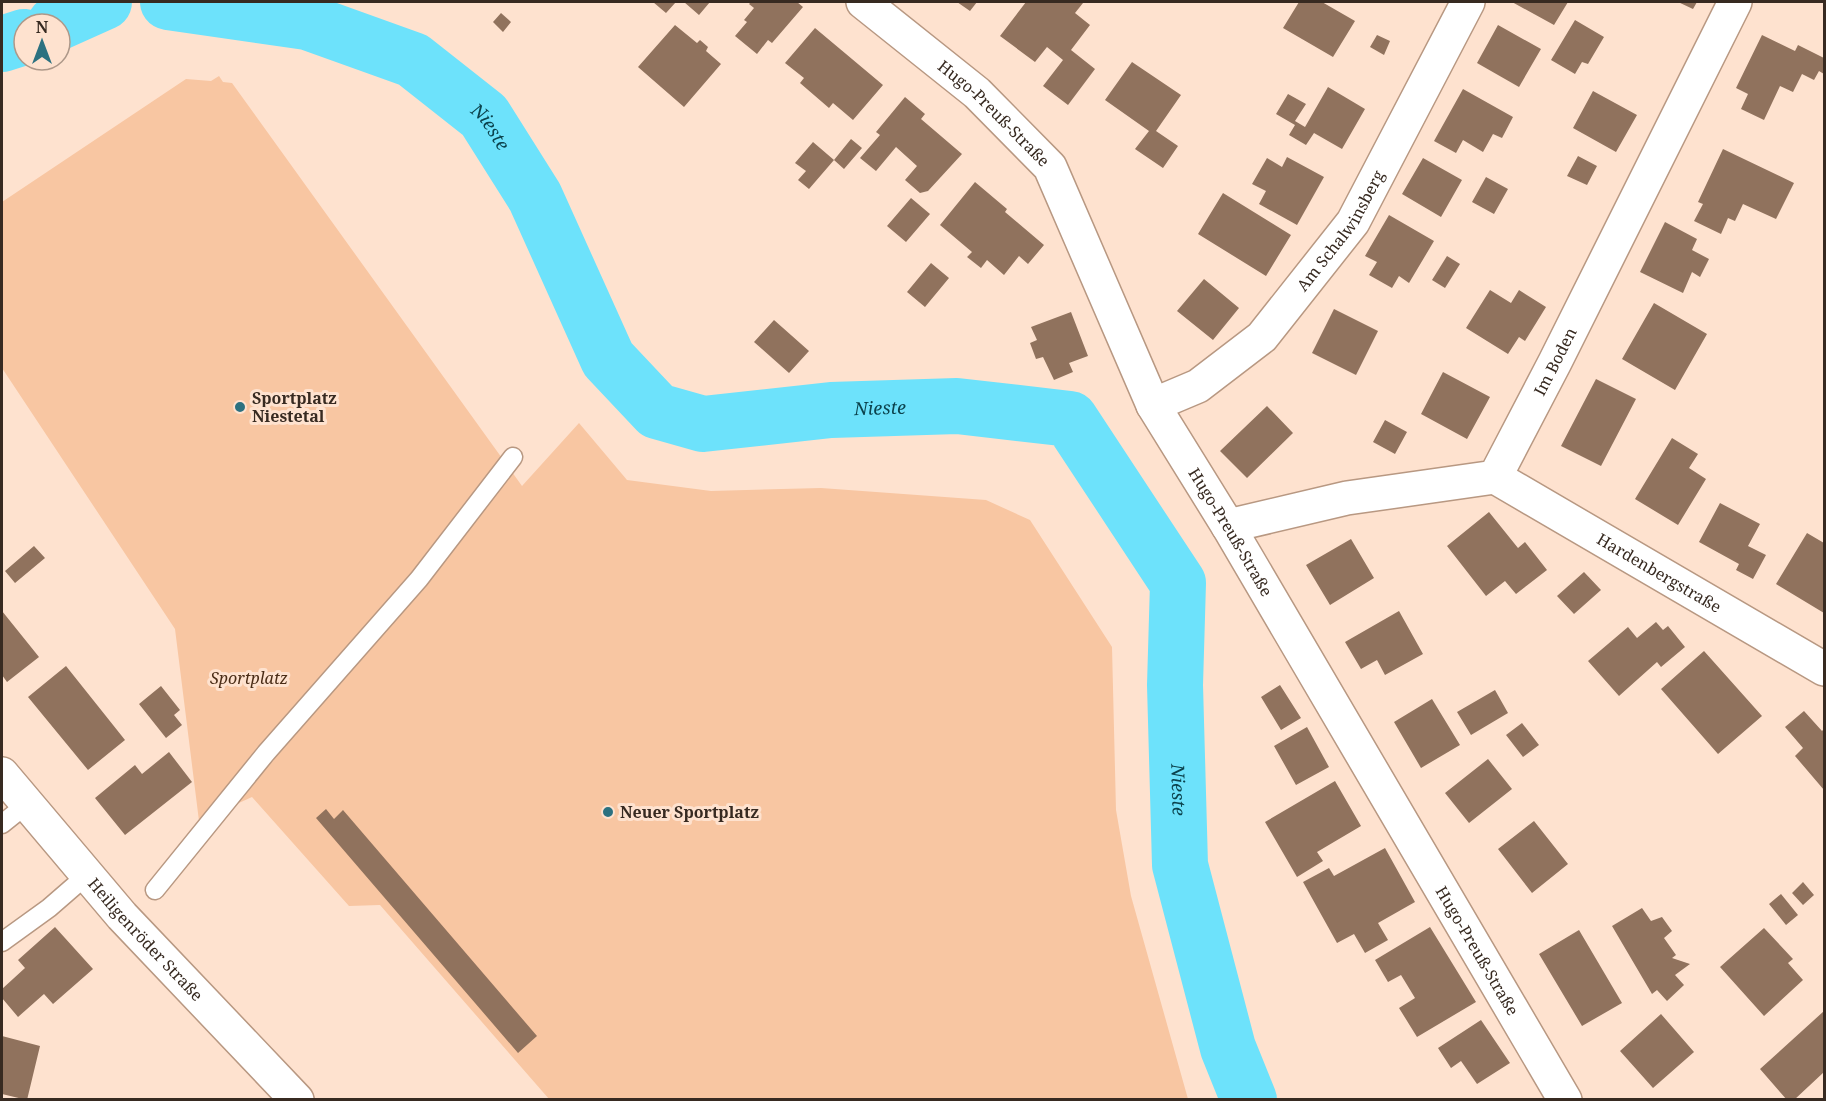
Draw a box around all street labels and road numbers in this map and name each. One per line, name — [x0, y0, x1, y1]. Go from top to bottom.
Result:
street label: Hugo-Preuß-Straße — [933, 55, 1055, 171]
street label: Am Schalwinsberg — [1291, 166, 1389, 296]
street label: Im Boden — [1528, 324, 1582, 399]
street label: Hugo-Preuß-Straße — [1183, 463, 1278, 600]
street label: Hardenbergstraße — [1593, 528, 1725, 618]
street label: Heiligenröder Straße — [83, 873, 208, 1006]
street label: Hugo-Preuß-Straße — [1431, 882, 1524, 1019]

